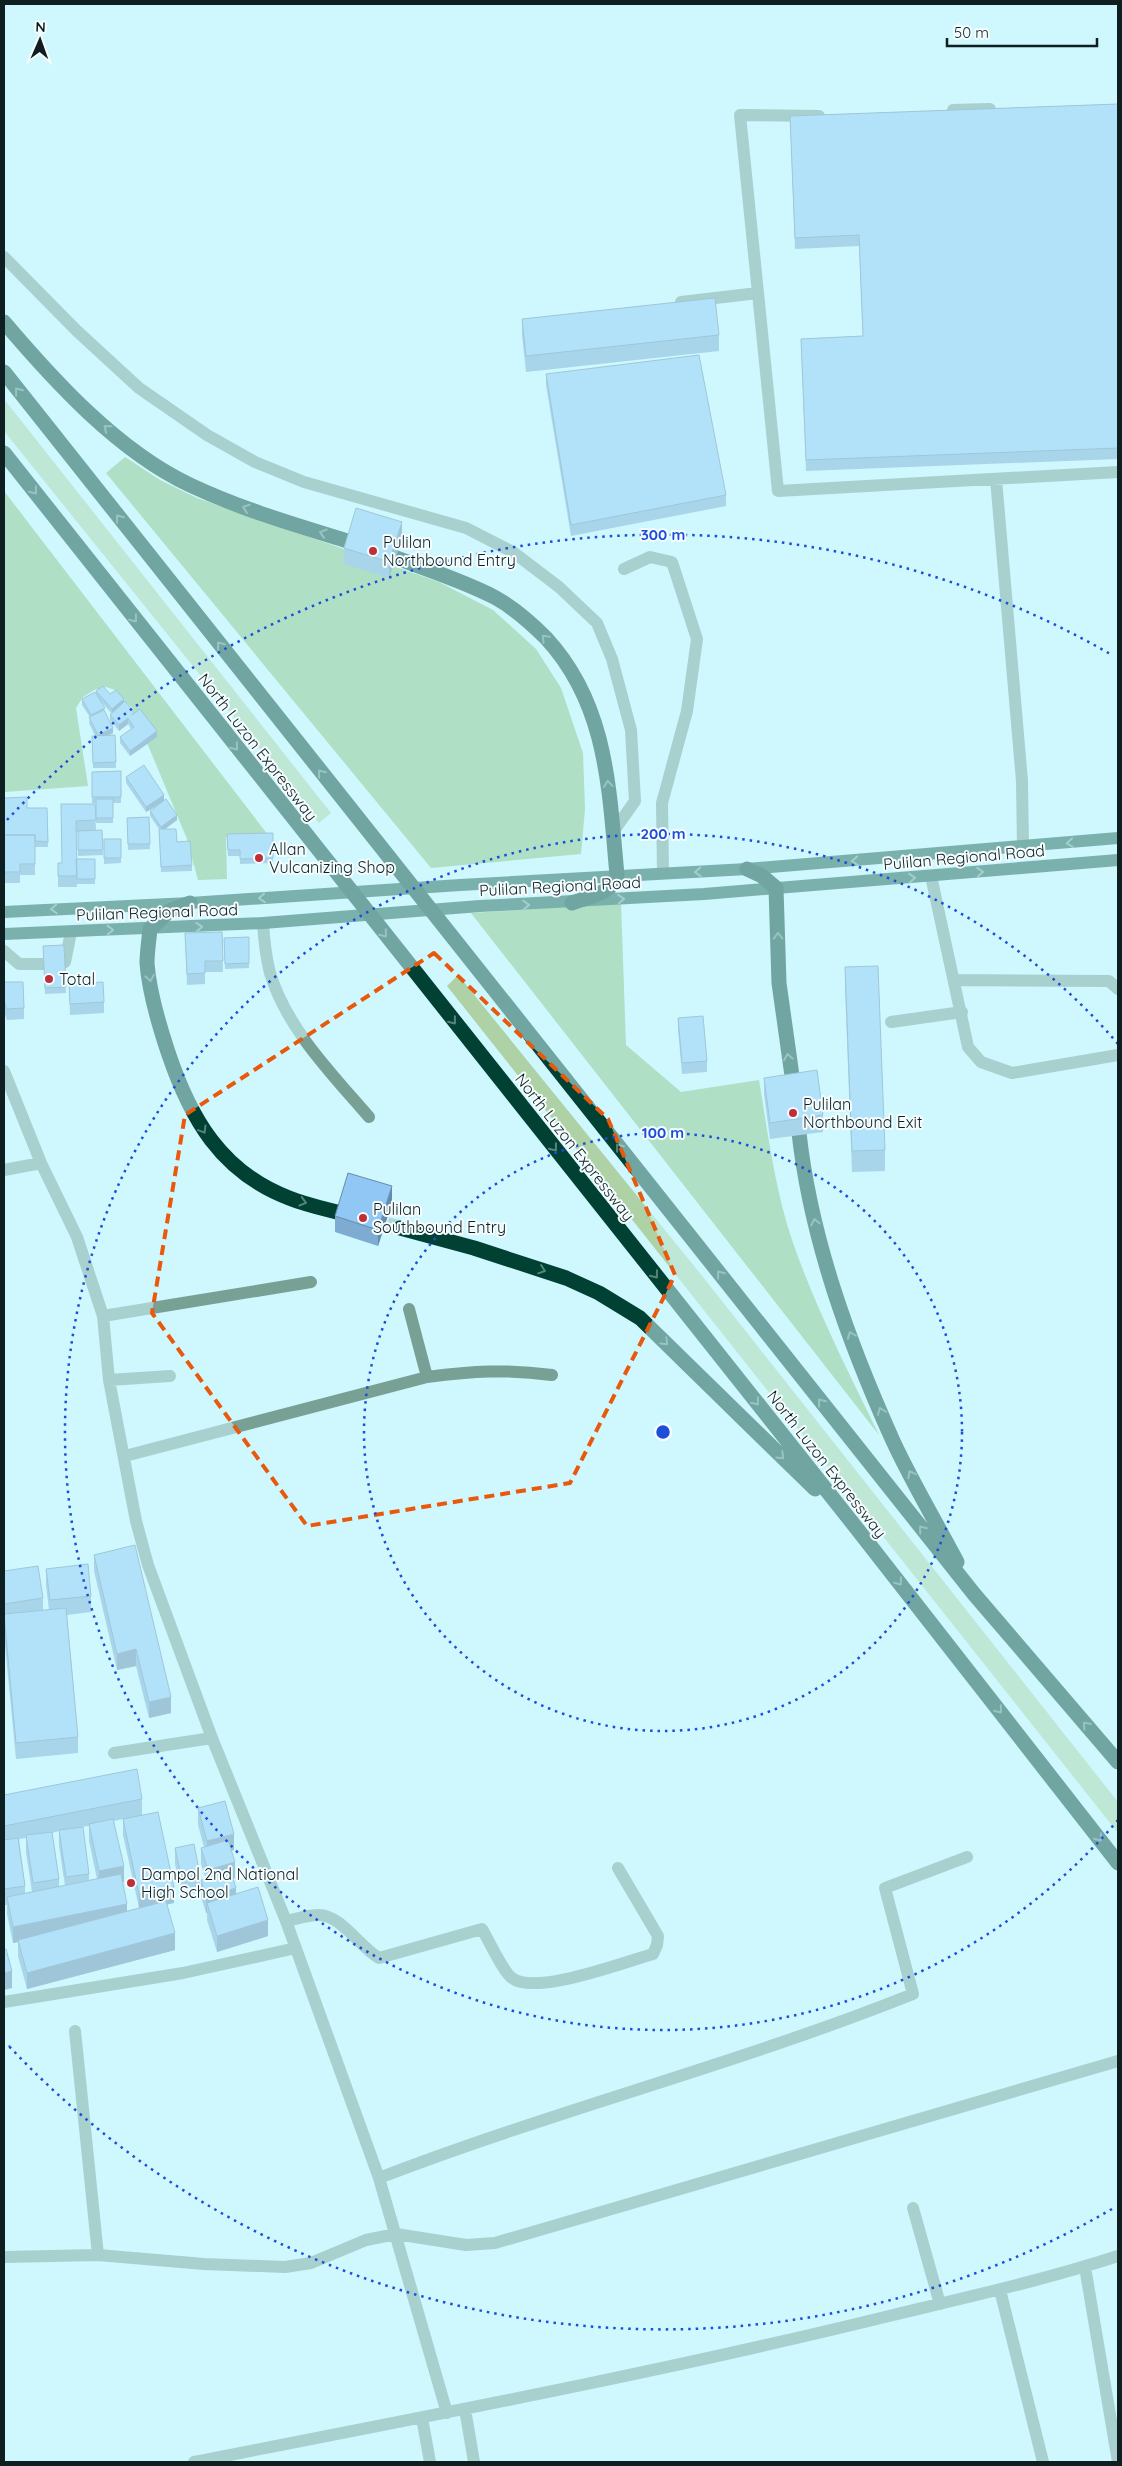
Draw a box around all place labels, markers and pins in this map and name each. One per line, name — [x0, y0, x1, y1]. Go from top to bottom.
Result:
place label: Pulilan Northbound Entry — [383, 532, 516, 570]
marker: Pulilan Northbound Entry — [367, 545, 379, 557]
place label: Allan Vulcanizing Shop — [269, 839, 395, 877]
marker: Allan Vulcanizing Shop — [253, 852, 265, 864]
place label: Total — [59, 969, 95, 989]
marker: Total — [43, 973, 55, 985]
place label: Pulilan Northbound Exit — [803, 1094, 922, 1132]
marker: Pulilan Northbound Exit — [787, 1107, 799, 1119]
place label: Pulilan Southbound Entry — [373, 1199, 506, 1237]
marker: Pulilan Southbound Entry — [357, 1212, 369, 1224]
centre of rings — [654, 1423, 672, 1441]
place label: Dampol 2nd National High School — [141, 1864, 299, 1902]
marker: Dampol 2nd National High School — [125, 1877, 137, 1889]

